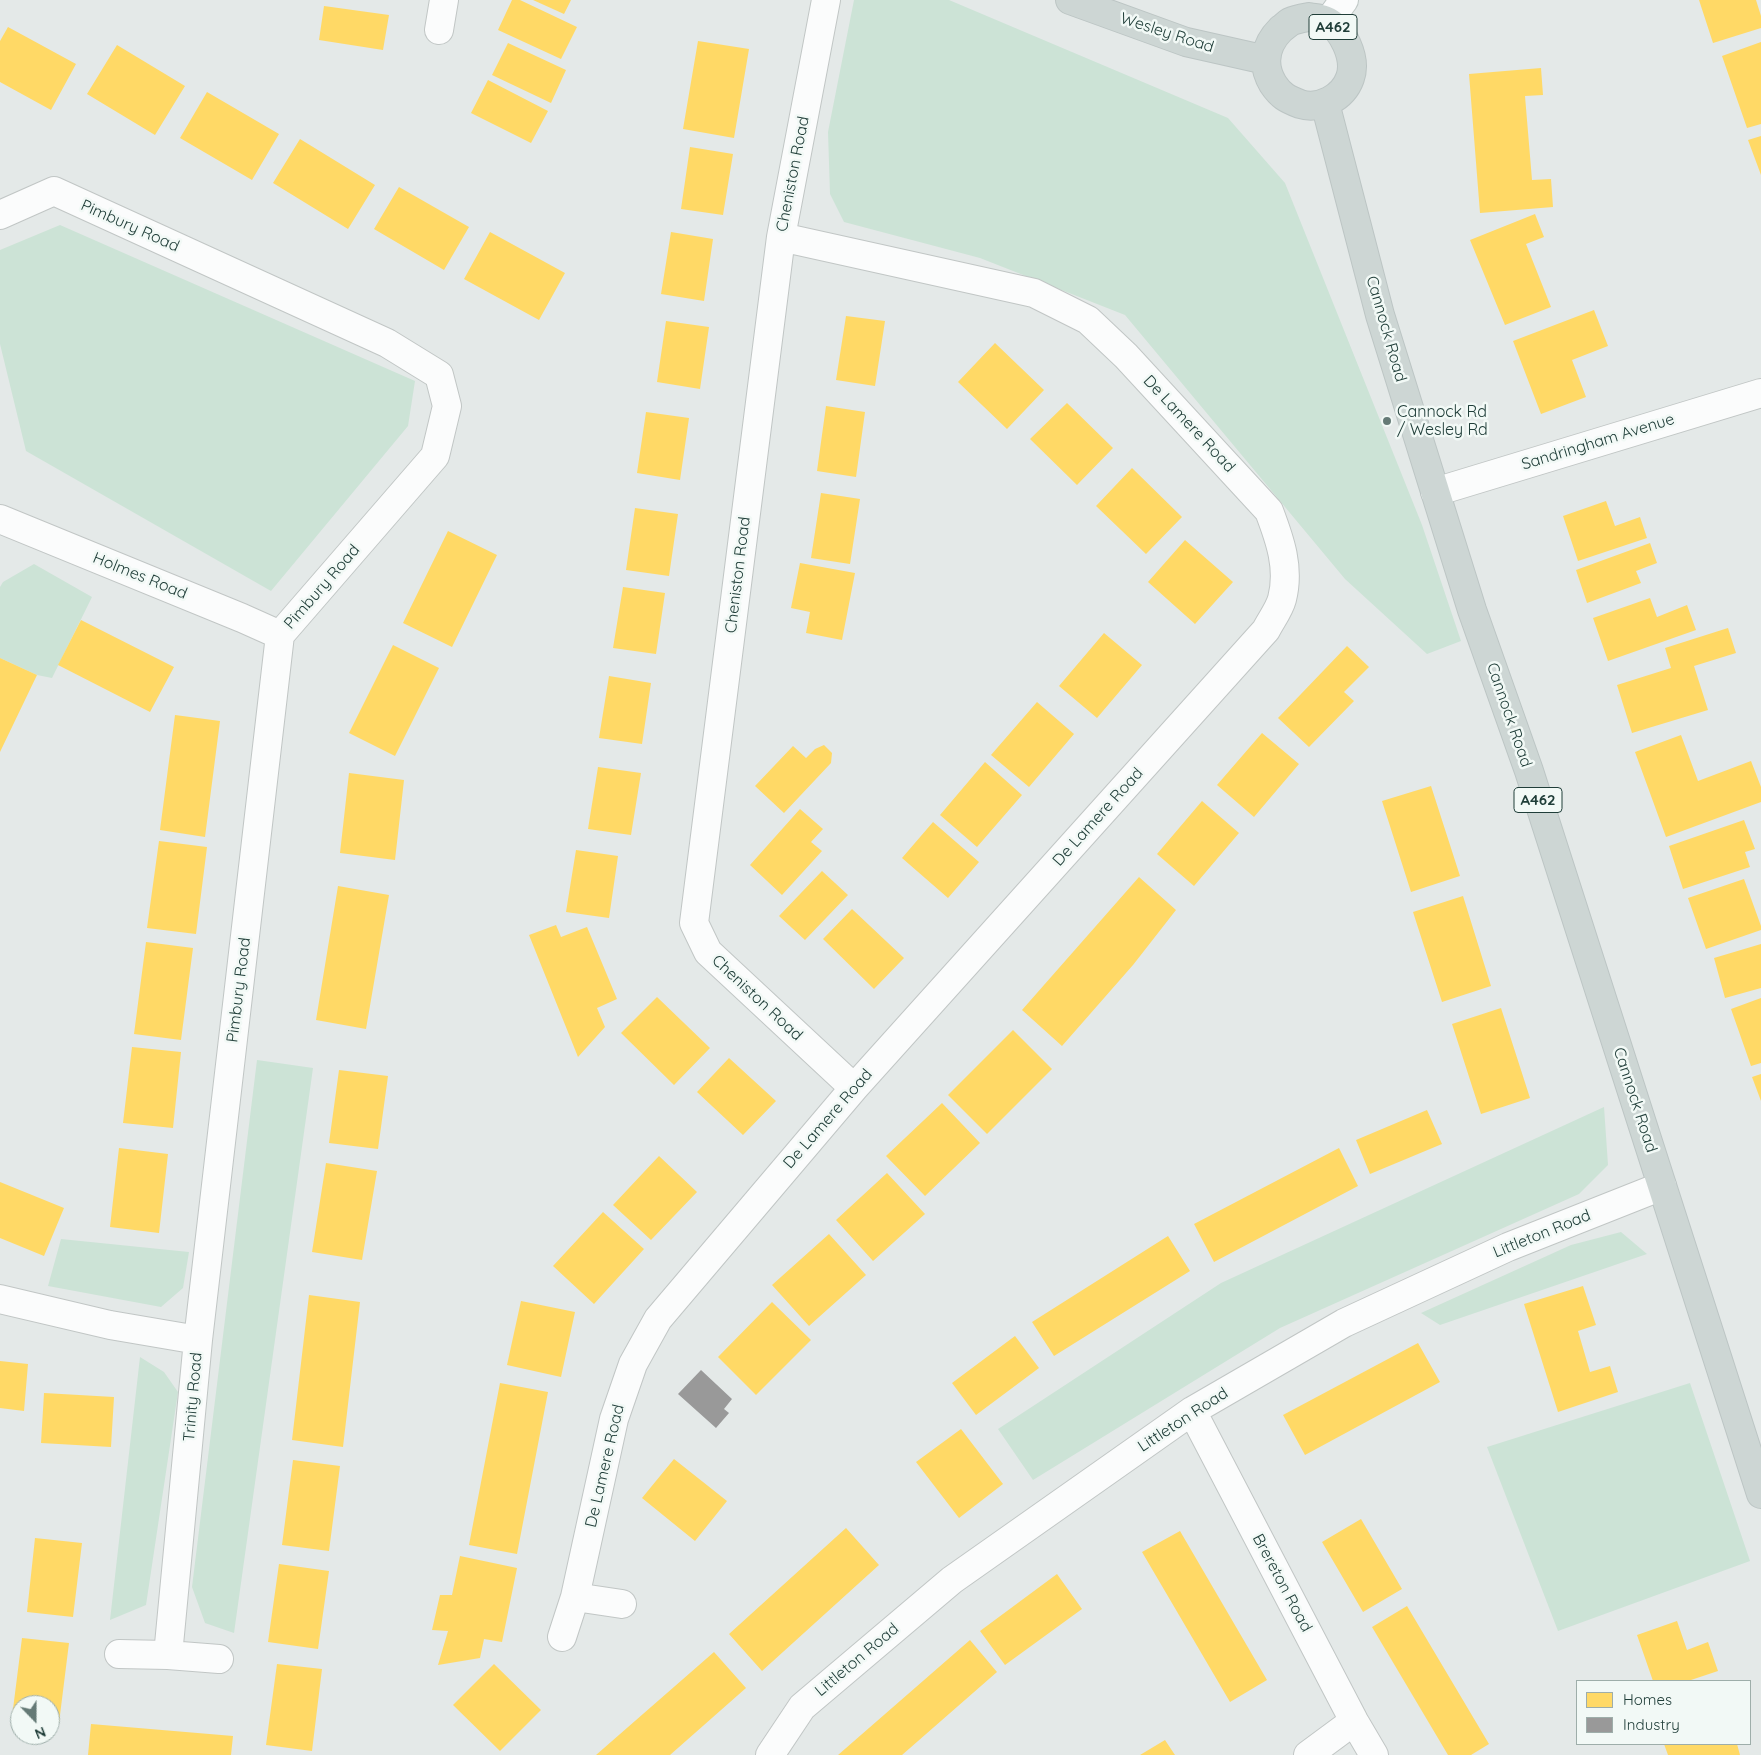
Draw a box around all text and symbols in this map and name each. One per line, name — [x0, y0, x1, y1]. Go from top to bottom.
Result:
street label: Wesley Road — [1118, 9, 1216, 57]
road number: A462 — [1309, 15, 1357, 40]
street label: Cheniston Road — [772, 115, 814, 233]
street label: Pimbury Road — [78, 196, 182, 256]
street label: Cannock Road — [1362, 274, 1410, 384]
street label: De Lamere Road — [1139, 371, 1239, 477]
place label: Cannock Rd / Wesley Rd — [1397, 402, 1488, 440]
street label: Sandringham Avenue — [1519, 410, 1677, 474]
marker: Cannock Rd / Wesley Rd — [1381, 415, 1393, 427]
street label: Cheniston Road — [721, 516, 755, 634]
street label: Pimbury Road — [280, 541, 364, 633]
street label: Holmes Road — [90, 548, 190, 604]
street label: Cannock Road — [1482, 660, 1536, 770]
street label: De Lamere Road — [1049, 764, 1147, 870]
road number: A462 — [1514, 788, 1562, 812]
street label: Pimbury Road — [223, 936, 255, 1044]
street label: Cheniston Road — [708, 951, 806, 1045]
street label: Cannock Road — [1609, 1045, 1661, 1155]
street label: De Lamere Road — [779, 1065, 877, 1173]
street label: Littleton Road — [1490, 1206, 1594, 1262]
street label: Trinity Road — [180, 1352, 206, 1442]
street label: Littleton Road — [1134, 1384, 1232, 1456]
street label: De Lamere Road — [581, 1403, 629, 1529]
street label: Brereton Road — [1248, 1531, 1316, 1635]
street label: Littleton Road — [811, 1619, 903, 1701]
legend — [1576, 1680, 1751, 1745]
text: Homes — [1623, 1690, 1672, 1709]
north arrow — [10, 1695, 60, 1745]
text: Industry — [1623, 1715, 1680, 1734]
text: N — [32, 1723, 48, 1743]

